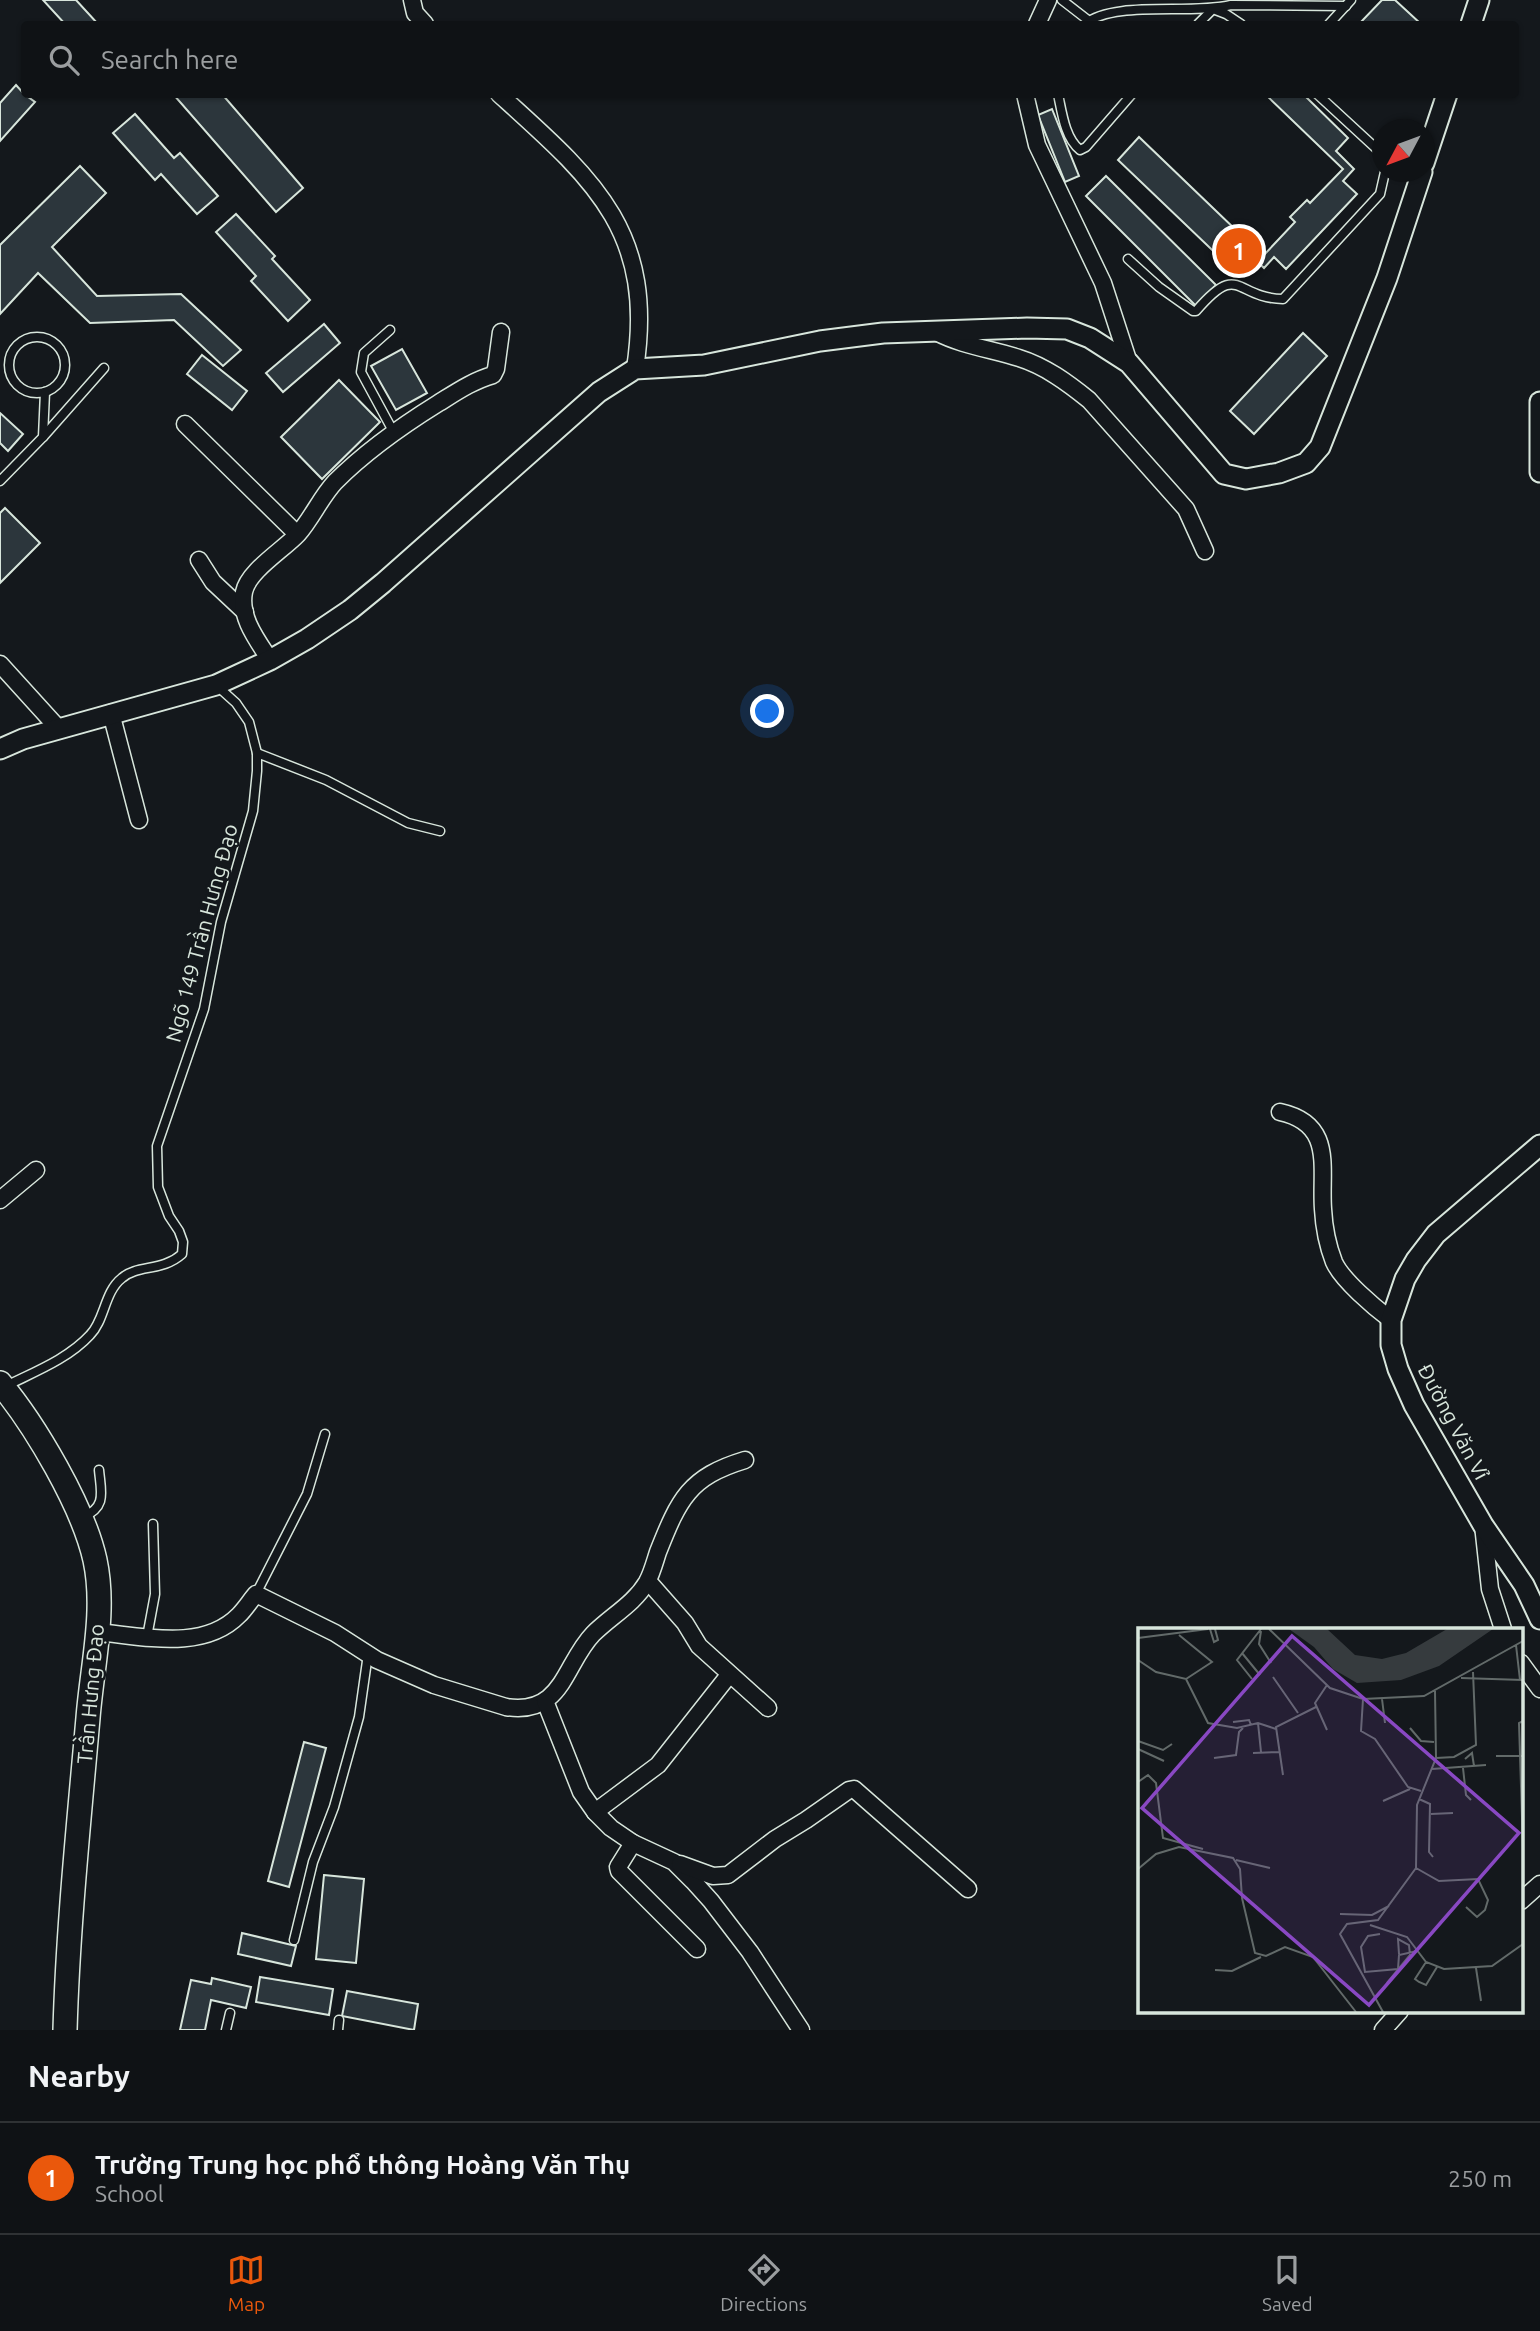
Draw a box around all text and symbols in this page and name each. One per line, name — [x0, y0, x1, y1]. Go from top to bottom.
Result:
search box — [21, 21, 1519, 98]
icon: search — [45, 41, 83, 79]
text: Search here — [101, 45, 238, 74]
north arrow — [1372, 119, 1435, 182]
pin: 1 — [1216, 225, 1262, 277]
your location — [750, 694, 784, 728]
street label: Ngõ 149 Trần Hưng Đạo — [158, 820, 242, 1045]
street label: Đường Văn Vỉ — [1413, 1360, 1495, 1484]
street label: Trần Hưng Đạo — [70, 1623, 108, 1765]
inset map — [1138, 1628, 1522, 2012]
text: Nearby — [28, 2059, 130, 2093]
text: Trường Trung học phổ thông Hoàng Văn Thụ — [95, 2150, 630, 2179]
text: 1 — [45, 2166, 57, 2191]
text: 250 m — [1448, 2166, 1512, 2191]
text: School — [95, 2181, 164, 2206]
tab: Map — [227, 2251, 265, 2315]
tab: Directions — [720, 2251, 807, 2315]
tab: Saved — [1262, 2251, 1313, 2315]

